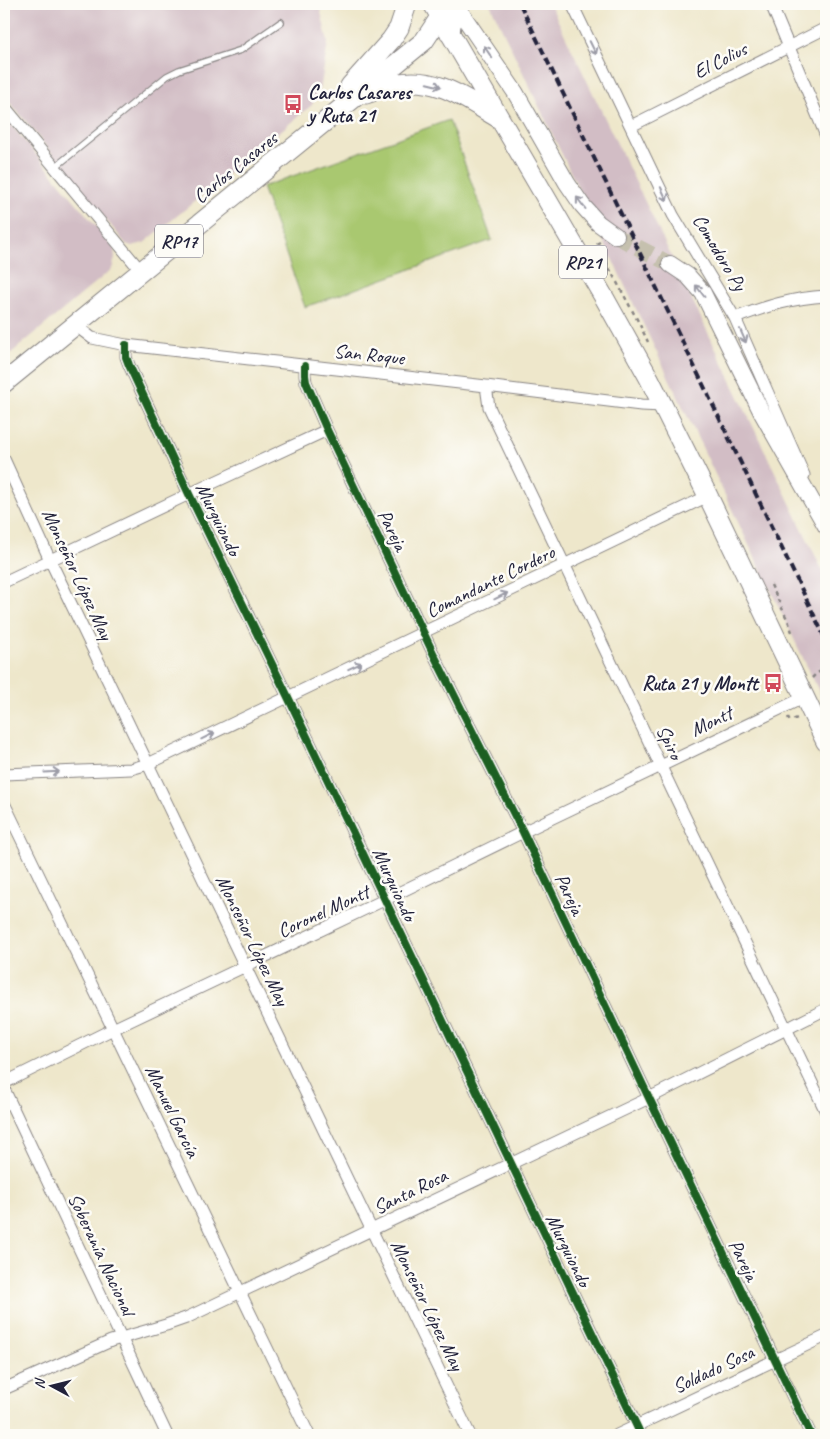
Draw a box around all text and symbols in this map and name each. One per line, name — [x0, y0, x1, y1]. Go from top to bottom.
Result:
street label: El Colius — [689, 35, 753, 84]
one-way arrow — [588, 40, 598, 55]
one-way arrow — [483, 45, 493, 59]
place label: Carlos Casares y Ruta 21 — [306, 80, 413, 128]
one-way arrow — [425, 81, 441, 90]
bus stop icon: Carlos Casares y Ruta 21 — [282, 93, 304, 115]
street label: Carlos Casares — [188, 124, 284, 209]
one-way arrow — [659, 186, 669, 201]
one-way arrow — [576, 196, 586, 210]
street label: Comodoro Py — [687, 209, 753, 297]
road number: RP17 — [155, 225, 203, 258]
road number: RP21 — [559, 246, 607, 278]
one-way arrow — [695, 285, 706, 298]
one-way arrow — [739, 328, 748, 343]
street label: San Roque — [333, 338, 407, 371]
street label: Murguiondo — [190, 479, 248, 561]
street label: Monseñor López May — [36, 505, 120, 646]
street label: Pareja — [372, 505, 414, 557]
street label: Comandante Cordero — [422, 539, 559, 623]
one-way arrow — [493, 591, 508, 600]
one-way arrow — [347, 661, 362, 671]
place label: Ruta 21 y Montt — [642, 671, 760, 696]
bus stop icon: Ruta 21 y Montt — [762, 672, 784, 694]
street label: Montt — [686, 699, 739, 742]
street label: Spiro — [651, 721, 689, 765]
one-way arrow — [200, 730, 215, 740]
one-way arrow — [44, 767, 60, 777]
street label: Murguiondo — [367, 844, 423, 927]
street label: Pareja — [549, 869, 591, 921]
street label: Monseñor López May — [210, 871, 296, 1011]
street label: Coronel Montt — [273, 878, 376, 944]
street label: Manuel García — [139, 1061, 206, 1163]
street label: Santa Rosa — [369, 1162, 452, 1220]
street label: Soberanía Nacional — [62, 1189, 142, 1322]
street label: Murguiondo — [540, 1210, 598, 1292]
street label: Pareja — [723, 1235, 765, 1287]
street label: Monseñor López May — [385, 1236, 471, 1376]
street label: Soldado Sosa — [668, 1339, 760, 1399]
north arrow — [28, 1362, 78, 1412]
text: N — [31, 1377, 49, 1390]

